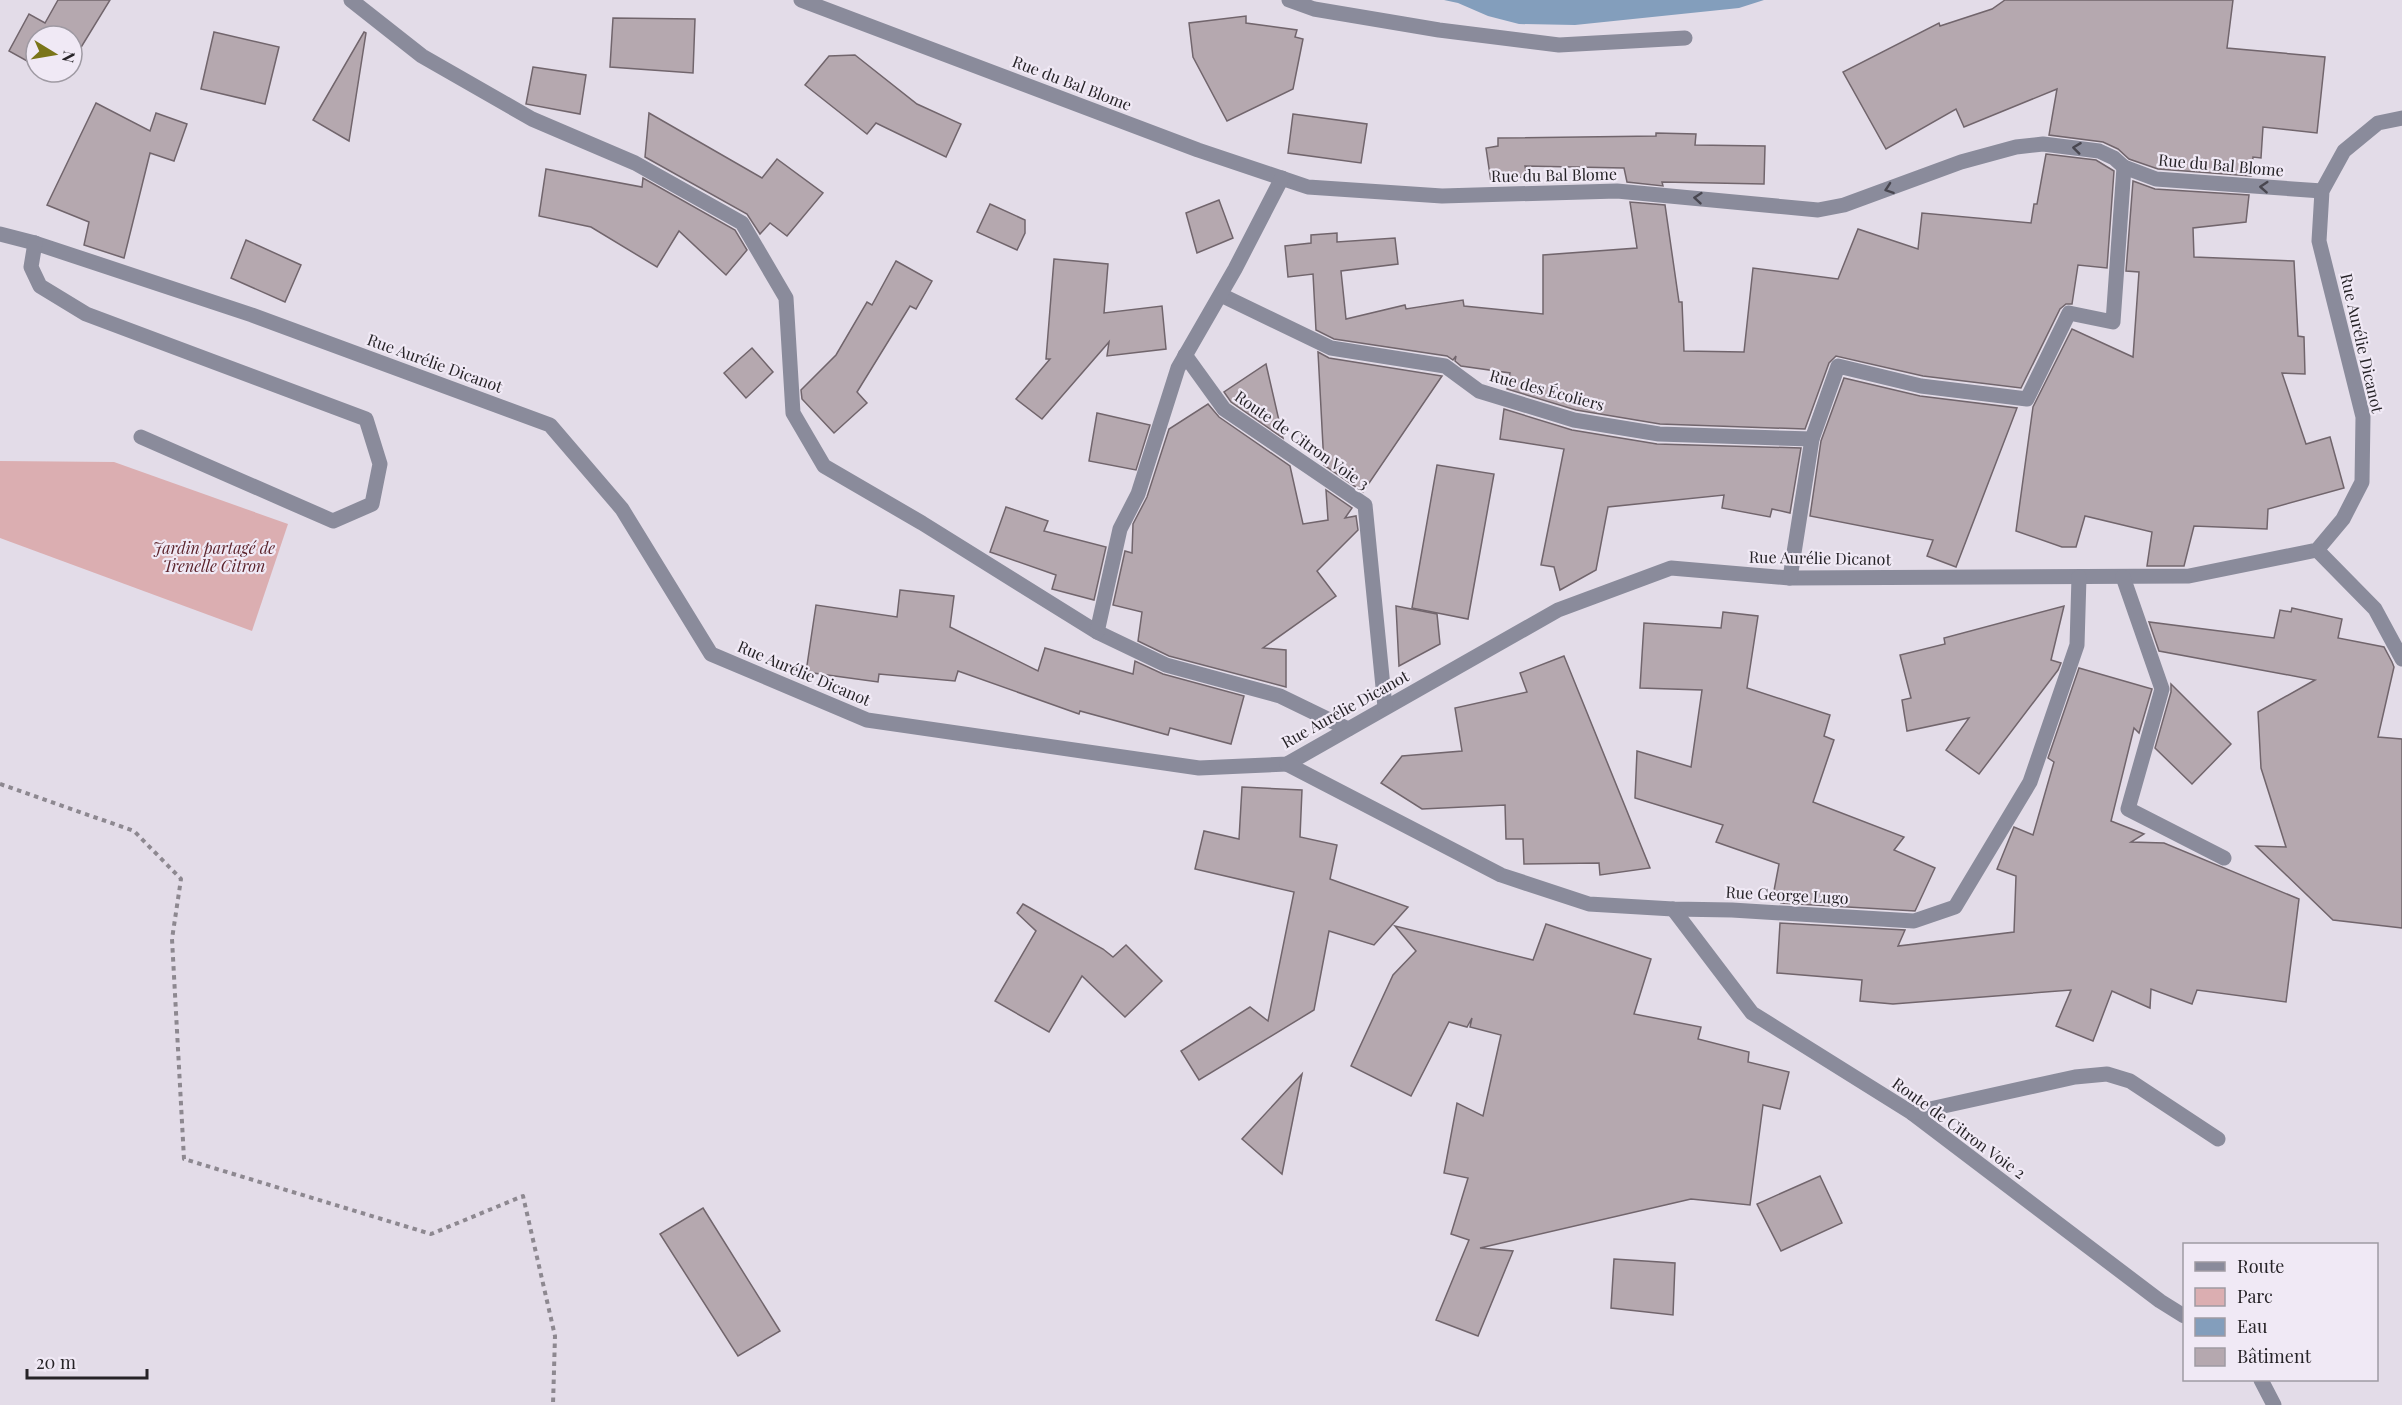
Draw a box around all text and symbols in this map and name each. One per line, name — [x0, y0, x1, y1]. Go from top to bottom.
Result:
north arrow — [24, 24, 84, 84]
text: N — [58, 49, 81, 65]
street label: Rue du Bal Blome — [1010, 50, 1135, 115]
one-way arrow — [2072, 143, 2081, 155]
street label: Rue du Bal Blome — [2157, 149, 2285, 180]
street label: Rue du Bal Blome — [1491, 163, 1617, 186]
one-way arrow — [2259, 181, 2268, 194]
one-way arrow — [1884, 182, 1895, 195]
one-way arrow — [1693, 192, 1702, 205]
street label: Rue Aurélie Dicanot — [2336, 271, 2389, 415]
street label: Rue Aurélie Dicanot — [365, 328, 506, 397]
street label: Rue des Écoliers — [1487, 364, 1607, 415]
street label: Route de Citron Voie 3 — [1231, 385, 1374, 494]
park label: Jardin partagé de Trenelle Citron — [153, 537, 275, 576]
street label: Rue Aurélie Dicanot — [1749, 546, 1892, 569]
street label: Rue Aurélie Dicanot — [735, 635, 874, 710]
street label: Rue Aurélie Dicanot — [1277, 665, 1412, 752]
street label: Rue George Lugo — [1725, 881, 1849, 908]
street label: Route de Citron Voie 2 — [1888, 1072, 2030, 1183]
legend — [2183, 1243, 2378, 1381]
text: Route — [2237, 1254, 2284, 1278]
text: Parc — [2237, 1284, 2273, 1308]
text: Eau — [2237, 1314, 2268, 1338]
scale bar — [27, 1342, 147, 1380]
text: Bâtiment — [2237, 1344, 2312, 1368]
text: 20 m — [36, 1350, 76, 1374]

